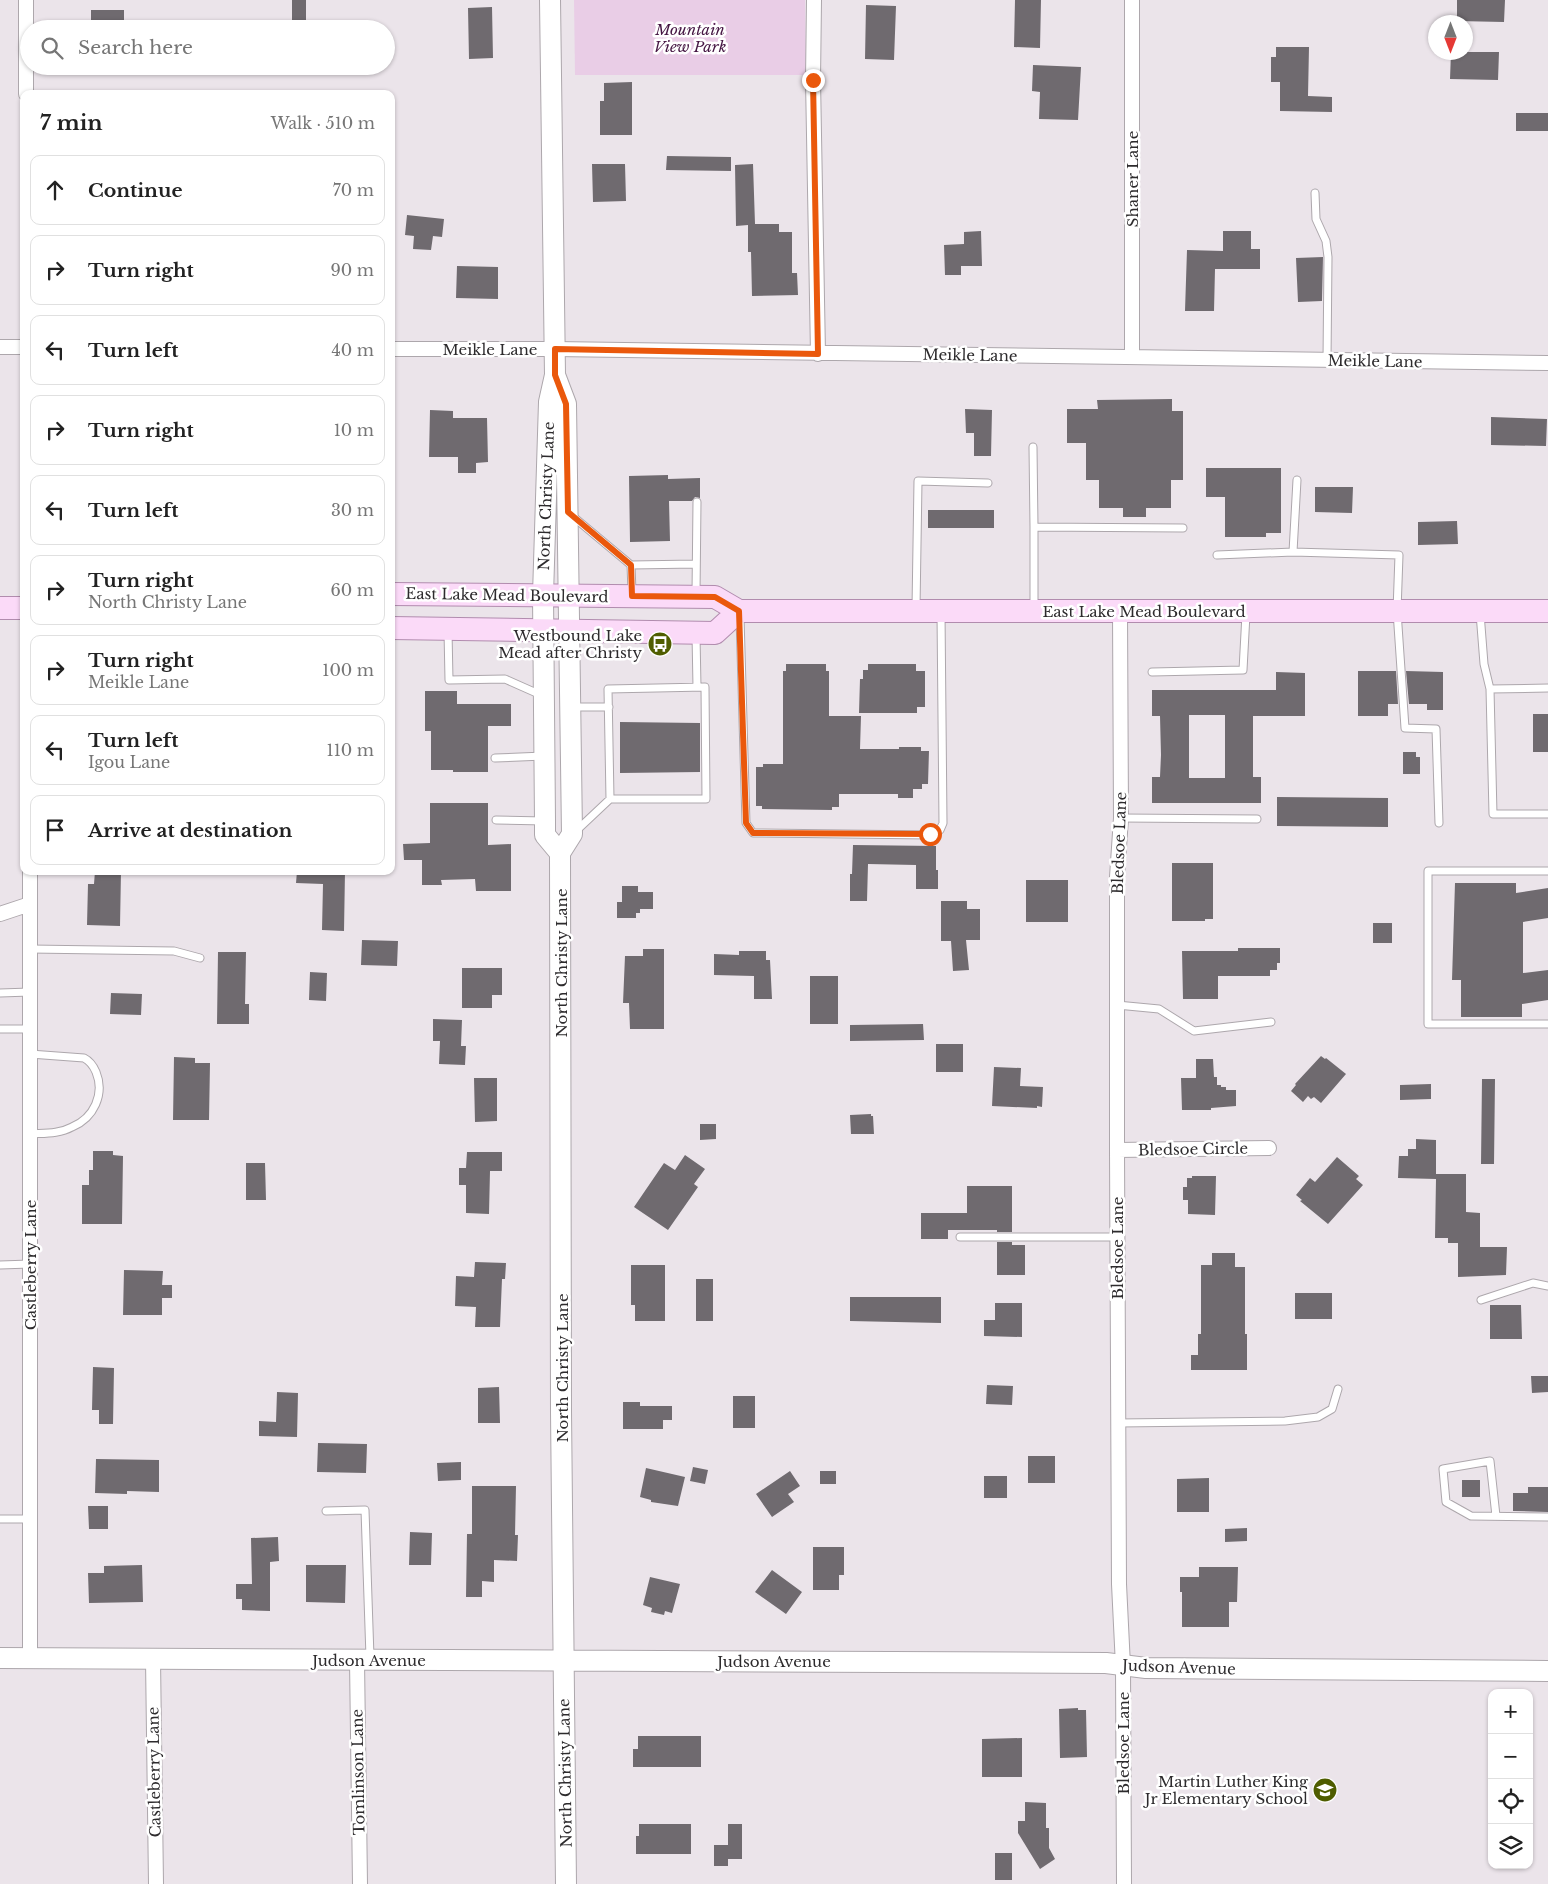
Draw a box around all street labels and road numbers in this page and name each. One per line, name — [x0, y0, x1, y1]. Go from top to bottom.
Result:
street label: Shaner Lane — [1123, 131, 1142, 227]
street label: Meikle Lane — [443, 340, 537, 359]
street label: Meikle Lane — [922, 345, 1018, 365]
street label: Meikle Lane — [1327, 351, 1423, 371]
street label: North Christy Lane — [534, 421, 558, 571]
street label: East Lake Mead Boulevard — [405, 584, 609, 606]
street label: East Lake Mead Boulevard — [1042, 602, 1246, 621]
street label: Bledsoe Lane — [1108, 791, 1130, 895]
street label: North Christy Lane — [552, 888, 571, 1038]
street label: Bledsoe Circle — [1138, 1139, 1248, 1159]
street label: Bledsoe Lane — [1108, 1197, 1127, 1299]
street label: Castleberry Lane — [21, 1200, 40, 1330]
street label: North Christy Lane — [553, 1293, 572, 1443]
street label: Judson Avenue — [310, 1651, 426, 1670]
street label: Judson Avenue — [715, 1652, 831, 1671]
street label: Judson Avenue — [1120, 1655, 1236, 1678]
street label: Bledsoe Lane — [1114, 1692, 1133, 1794]
street label: North Christy Lane — [554, 1698, 576, 1848]
street label: Castleberry Lane — [143, 1707, 165, 1837]
street label: Tomlinson Lane — [347, 1709, 369, 1835]

